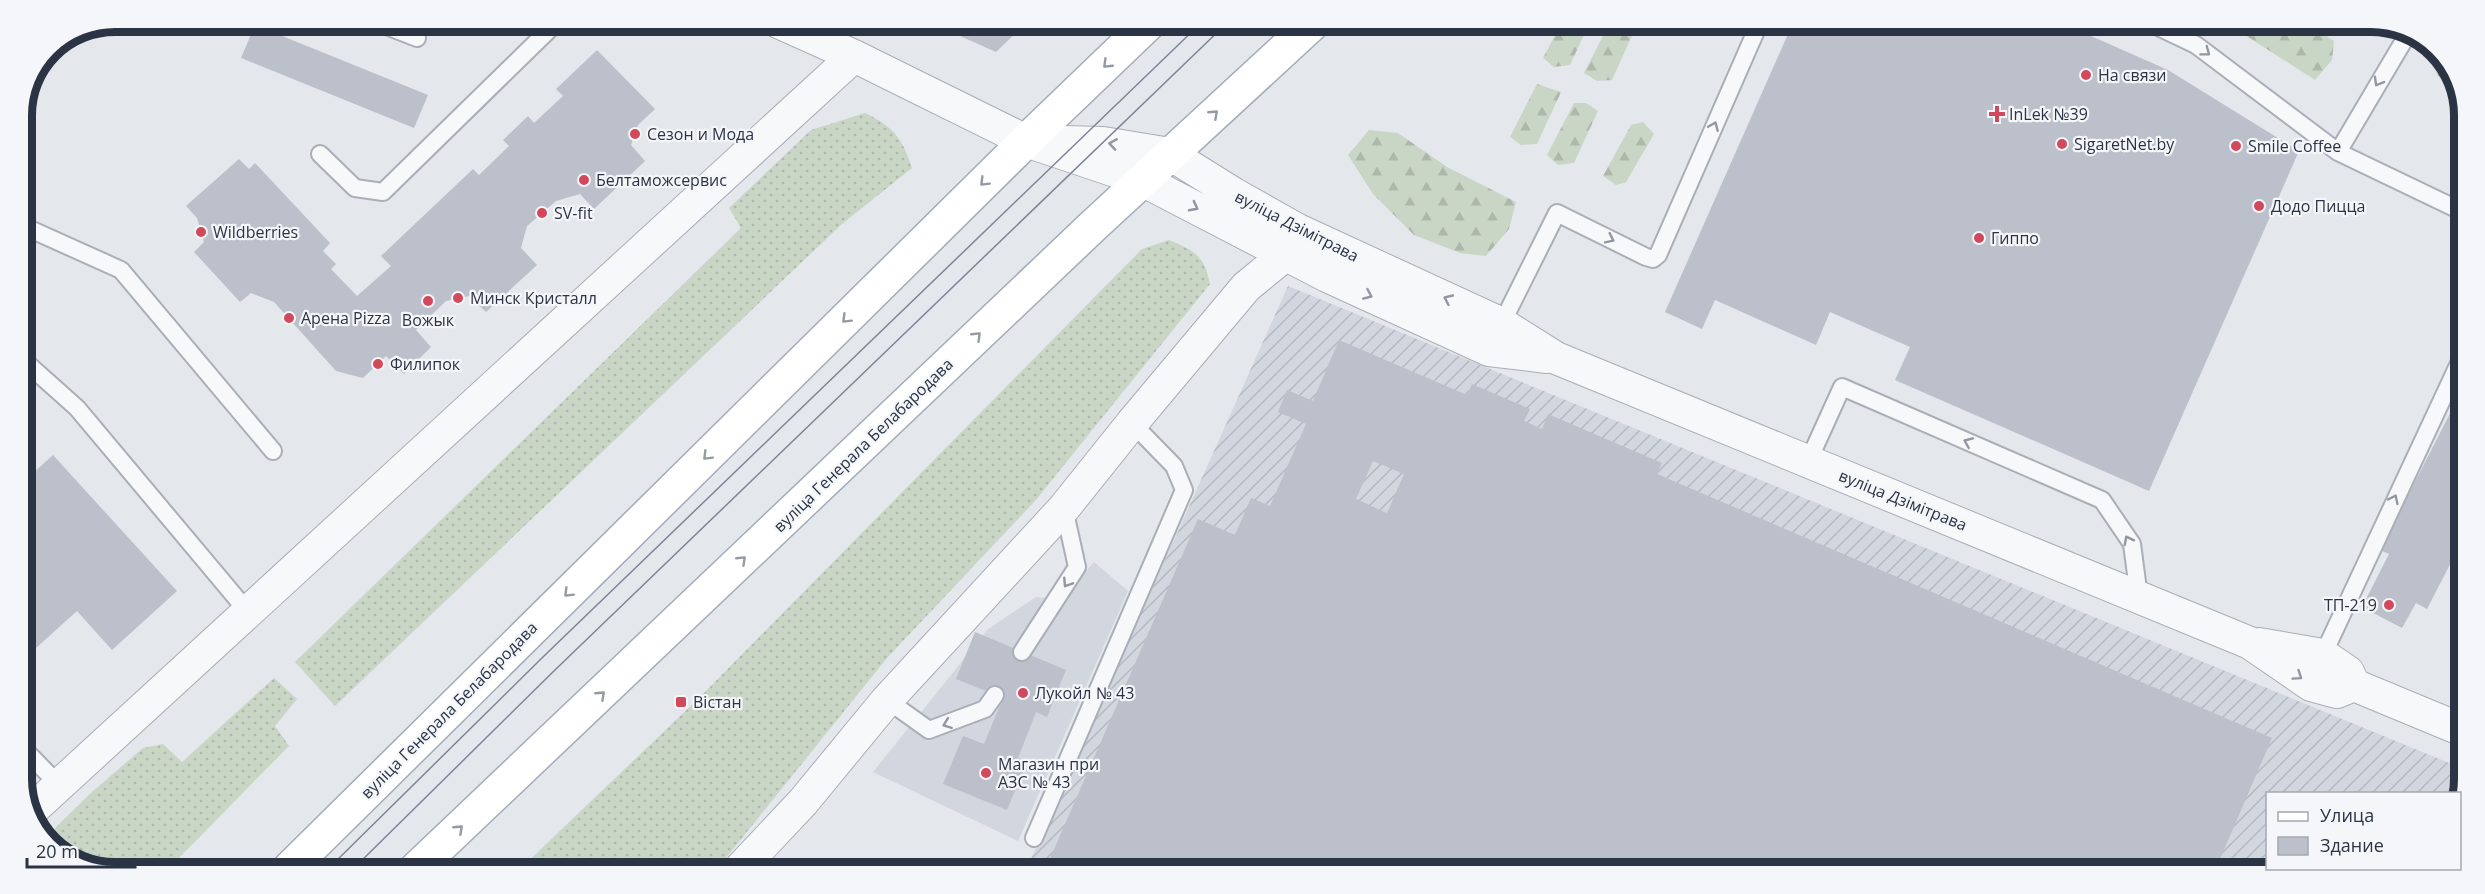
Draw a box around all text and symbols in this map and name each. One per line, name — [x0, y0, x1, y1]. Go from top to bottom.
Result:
one-way arrow — [2199, 45, 2210, 56]
one-way arrow — [1103, 57, 1114, 68]
place label: На связи — [2098, 64, 2166, 86]
marker: На связи — [2079, 68, 2093, 82]
one-way arrow — [2374, 76, 2385, 86]
place label: InLek №39 — [2009, 103, 2088, 125]
marker: InLek №39 — [1990, 107, 2004, 121]
one-way arrow — [1207, 110, 1217, 121]
one-way arrow — [1707, 122, 1719, 133]
place label: Сезон и Мода — [647, 123, 754, 145]
marker: Сезон и Мода — [628, 127, 642, 141]
place label: SigaretNet.by — [2074, 133, 2175, 155]
place label: Smile Coffee — [2248, 135, 2341, 157]
marker: SigaretNet.by — [2055, 137, 2069, 151]
one-way arrow — [1108, 139, 1117, 151]
marker: Smile Coffee — [2229, 139, 2243, 153]
place label: Белтаможсервис — [596, 169, 727, 191]
marker: Белтаможсервис — [577, 173, 591, 187]
one-way arrow — [981, 175, 991, 186]
street label: вуліца Дзімітрава — [1231, 185, 1363, 267]
place label: Додо Пицца — [2271, 195, 2365, 217]
marker: Додо Пицца — [2252, 199, 2266, 213]
one-way arrow — [1188, 200, 1198, 211]
place label: SV-fit — [554, 202, 593, 224]
marker: SV-fit — [535, 206, 549, 220]
place label: Wildberries — [213, 221, 298, 243]
marker: Wildberries — [194, 225, 208, 239]
place label: Гиппо — [1991, 227, 2039, 249]
marker: Гиппо — [1972, 231, 1986, 245]
one-way arrow — [1603, 232, 1614, 243]
place label: Минск Кристалл — [470, 287, 597, 309]
one-way arrow — [1362, 287, 1373, 299]
marker: Минск Кристалл — [451, 291, 465, 305]
marker: Вожык — [421, 294, 435, 308]
one-way arrow — [1444, 295, 1455, 307]
place label: Арена Pizza — [301, 307, 391, 329]
place label: Вожык — [402, 309, 455, 331]
marker: Арена Pizza — [282, 311, 296, 325]
one-way arrow — [842, 312, 852, 323]
one-way arrow — [970, 332, 980, 343]
place label: Филипок — [390, 353, 461, 375]
street label: вуліца Генерала Белабародава — [768, 353, 958, 537]
marker: Филипок — [371, 357, 385, 371]
one-way arrow — [1963, 437, 1974, 449]
one-way arrow — [703, 449, 713, 460]
street label: вуліца Дзімітрава — [1836, 464, 1970, 536]
one-way arrow — [2387, 495, 2399, 506]
one-way arrow — [2124, 536, 2136, 547]
one-way arrow — [735, 557, 746, 568]
one-way arrow — [1063, 576, 1074, 587]
one-way arrow — [565, 586, 575, 597]
place label: ТП-219 — [2324, 594, 2377, 616]
marker: ТП-219 — [2382, 598, 2396, 612]
street label: вуліца Генерала Белабародава — [356, 617, 542, 803]
one-way arrow — [2291, 669, 2302, 680]
place label: Лукойл № 43 — [1035, 682, 1134, 704]
marker: Лукойл № 43 — [1016, 686, 1030, 700]
one-way arrow — [594, 691, 604, 702]
place label: Вістан — [693, 691, 742, 713]
marker: Вістан — [674, 695, 688, 709]
one-way arrow — [942, 716, 952, 729]
place label: Магазин при АЗС № 43 — [998, 753, 1099, 793]
marker: Магазин при АЗС № 43 — [979, 766, 993, 780]
legend — [2266, 792, 2461, 870]
text: Улица — [2320, 803, 2374, 827]
one-way arrow — [452, 825, 462, 836]
scale bar — [27, 831, 135, 869]
text: Здание — [2320, 833, 2384, 857]
text: 20 m — [36, 839, 78, 863]

